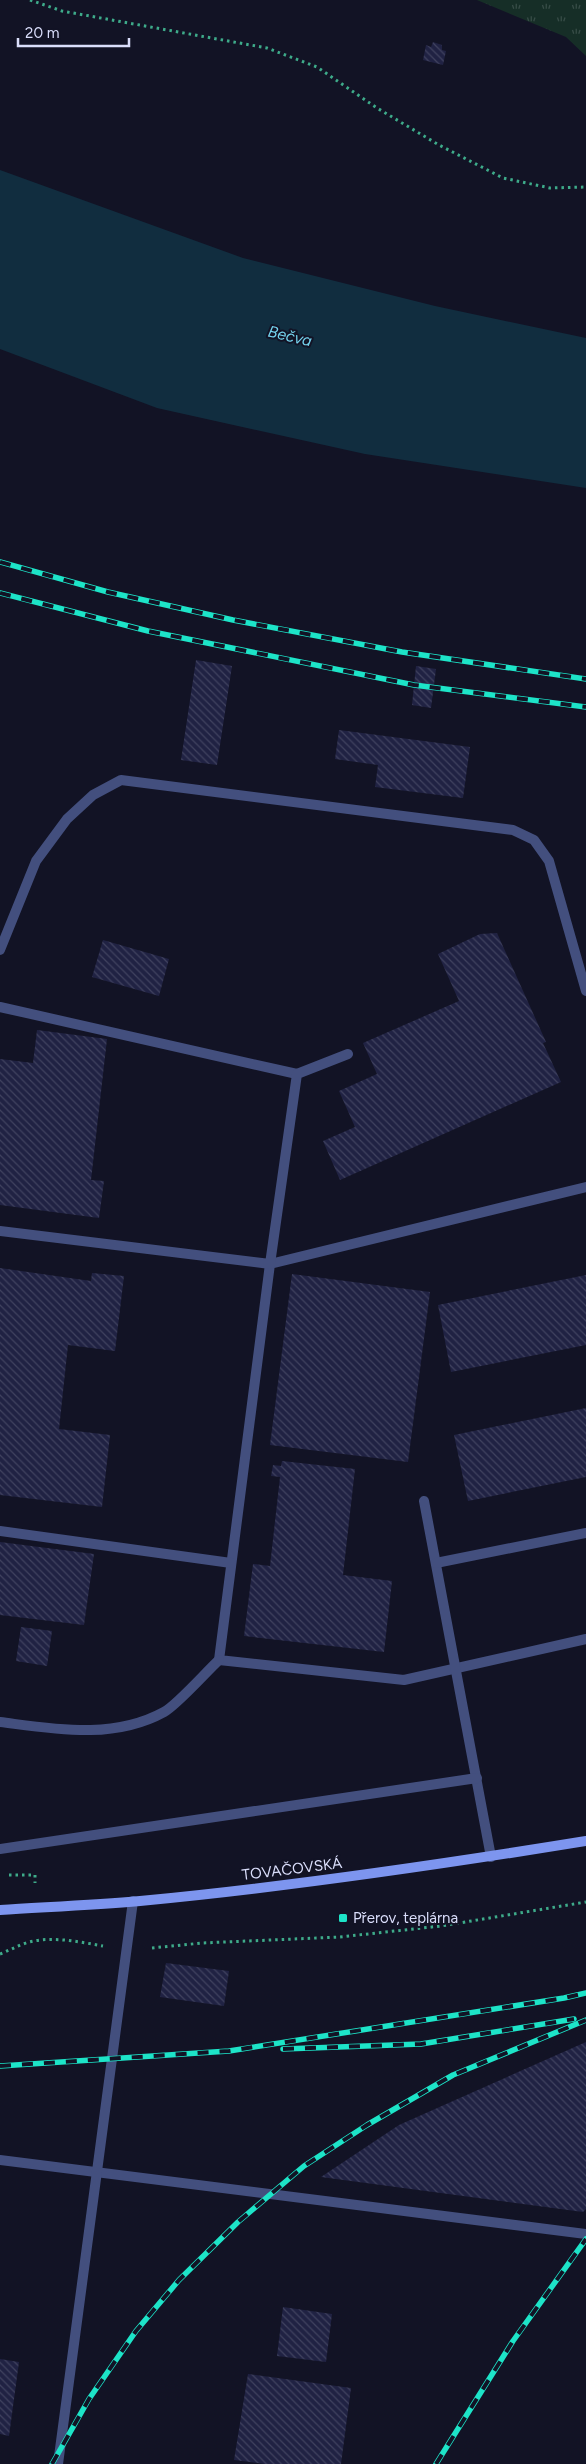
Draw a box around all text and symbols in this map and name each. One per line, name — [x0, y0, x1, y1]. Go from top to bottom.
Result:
scale bar — [18, 15, 129, 47]
text: 20 m — [25, 24, 59, 42]
water label: Bečva — [266, 322, 314, 350]
street label: TOVAČOVSKÁ — [241, 1854, 343, 1884]
place label: Přerov, teplárna — [353, 1909, 458, 1927]
marker: Přerov, teplárna — [337, 1912, 349, 1924]

